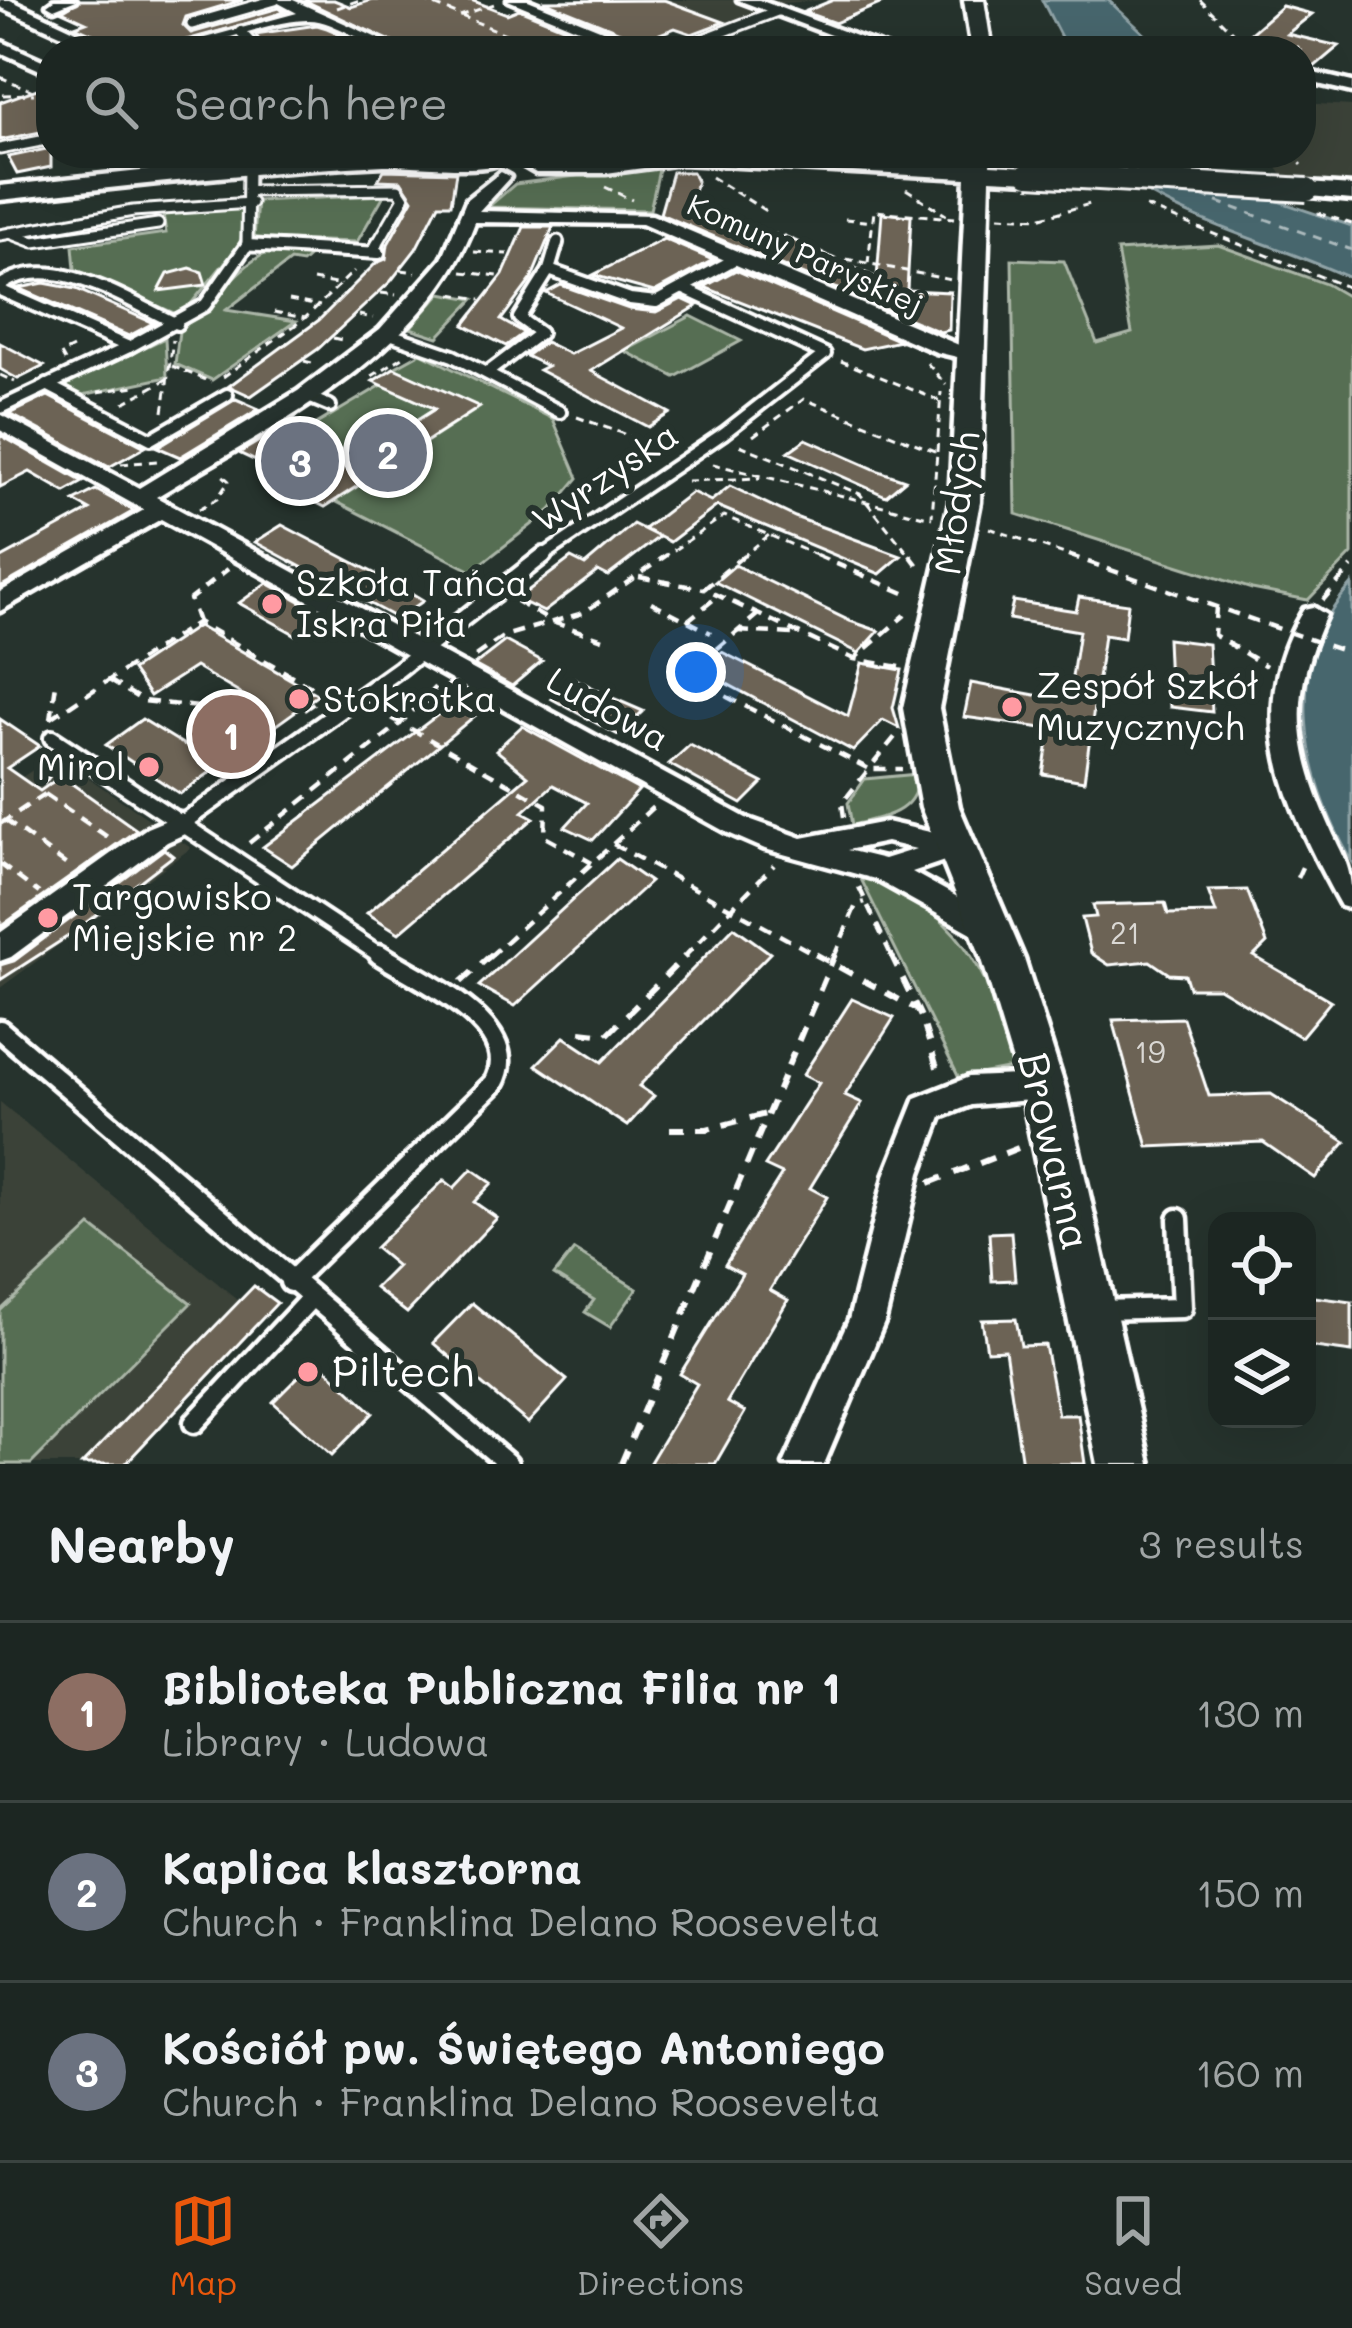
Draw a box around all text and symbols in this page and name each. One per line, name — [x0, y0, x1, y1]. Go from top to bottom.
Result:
search box — [36, 36, 1316, 168]
icon: search — [78, 69, 144, 135]
text: Search here — [174, 73, 448, 131]
street label: Komuny Paryskiej — [682, 183, 930, 323]
pin: 2 — [349, 408, 427, 498]
street label: Wyrzyska — [522, 410, 687, 543]
pin: 3 — [261, 416, 339, 506]
street label: Młodych — [922, 428, 990, 578]
place label: Szkoła Tańca Iskra Piła — [296, 558, 528, 646]
marker: Szkoła Tańca Iskra Piła — [259, 591, 285, 617]
your location — [666, 642, 726, 702]
street label: Ludowa — [539, 655, 678, 761]
place label: Zespół Szkół Muzycznych — [1036, 661, 1258, 750]
place label: Stokrotka — [323, 674, 496, 721]
marker: Stokrotka — [286, 686, 312, 712]
pin: 1 — [192, 689, 270, 779]
marker: Zespół Szkół Muzycznych — [999, 694, 1025, 720]
place label: Mirol — [37, 742, 125, 789]
marker: Mirol — [136, 754, 162, 780]
place label: Targowisko Miejskie nr 2 — [72, 872, 297, 960]
marker: Targowisko Miejskie nr 2 — [35, 905, 61, 931]
house number: 21 — [1110, 912, 1140, 952]
house number: 19 — [1134, 1031, 1166, 1071]
street label: Browarna — [1007, 1046, 1106, 1255]
map controls — [1208, 1212, 1316, 1428]
button: locate — [1208, 1212, 1316, 1320]
button: layers — [1208, 1320, 1316, 1428]
place label: Piltech — [332, 1343, 474, 1398]
marker: Piltech — [295, 1359, 321, 1385]
text: Nearby — [48, 1509, 235, 1576]
text: 3 results — [1139, 1517, 1304, 1568]
text: Biblioteka Publiczna Filia nr 1 — [162, 1657, 841, 1715]
text: 1 — [78, 1686, 96, 1737]
text: 130 m — [1196, 1686, 1304, 1737]
text: Library · Ludowa — [162, 1715, 489, 1766]
text: Kaplica klasztorna — [162, 1837, 582, 1895]
text: 2 — [76, 1866, 98, 1917]
text: 150 m — [1196, 1866, 1304, 1917]
text: Church · Franklina Delano Roosevelta — [162, 1895, 880, 1946]
text: Kościół pw. Świętego Antoniego — [162, 2017, 885, 2075]
text: 3 — [75, 2046, 99, 2097]
text: 160 m — [1195, 2046, 1304, 2097]
text: Church · Franklina Delano Roosevelta — [162, 2075, 880, 2126]
tab: Map — [170, 2188, 237, 2303]
tab: Directions — [577, 2188, 744, 2303]
tab: Saved — [1084, 2188, 1182, 2303]

